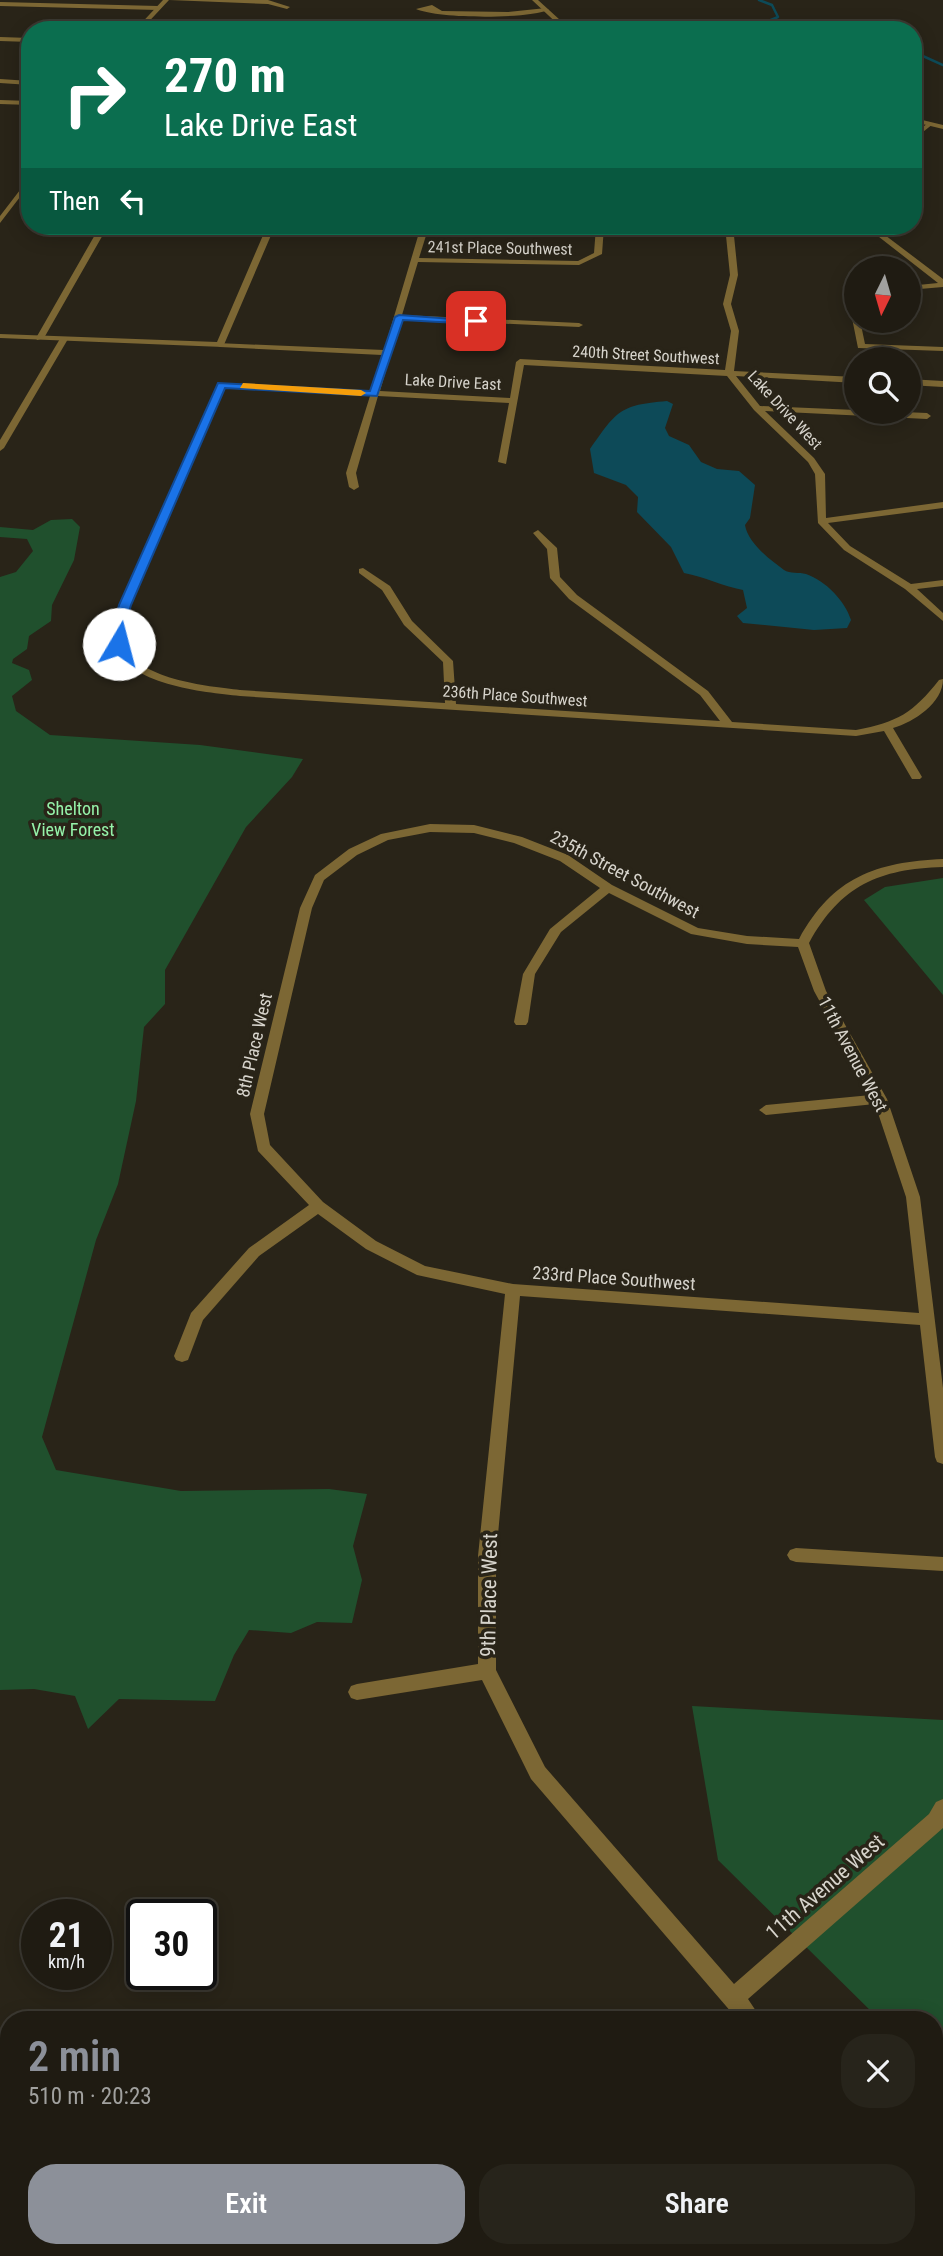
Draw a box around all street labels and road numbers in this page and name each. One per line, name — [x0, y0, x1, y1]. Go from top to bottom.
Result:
street label: 241st Place Southwest — [428, 237, 573, 259]
street label: 240th Street Southwest — [572, 342, 720, 368]
street label: Lake Drive West — [744, 367, 826, 453]
street label: Lake Drive East — [404, 370, 502, 394]
street label: 236th Place Southwest — [442, 681, 588, 711]
street label: 235th Street Southwest — [547, 826, 703, 922]
street label: 8th Place West — [232, 991, 276, 1099]
street label: 11th Avenue West — [814, 993, 892, 1115]
street label: 233rd Place Southwest — [532, 1262, 696, 1294]
street label: 9th Place West — [476, 1533, 502, 1657]
street label: 11th Avenue West — [761, 1829, 889, 1945]

